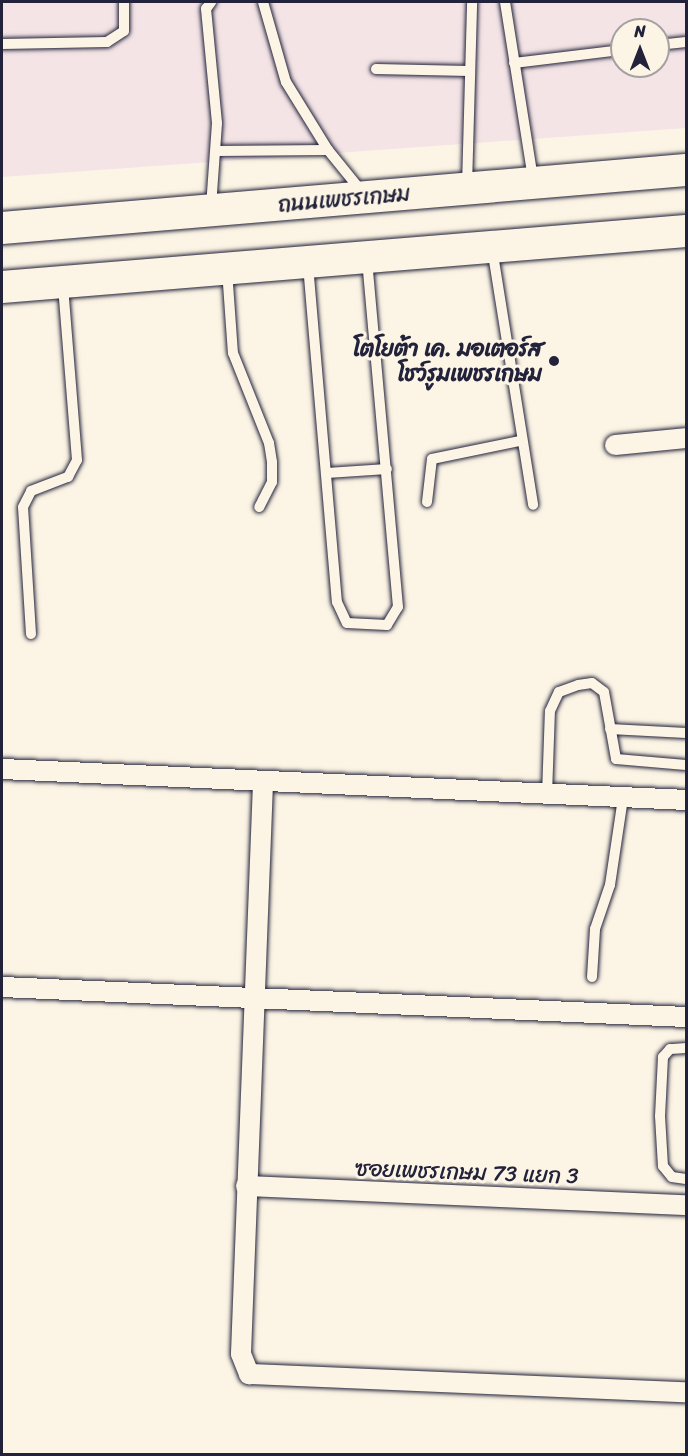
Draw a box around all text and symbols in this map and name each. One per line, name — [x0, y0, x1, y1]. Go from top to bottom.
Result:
text: N — [634, 17, 646, 46]
north arrow — [610, 18, 670, 78]
street label: ถนนเพชรเกษม — [277, 180, 411, 218]
place label: โตโยต้า เค. มอเตอร์ส โชว์รูมเพชรเกษม — [353, 335, 542, 386]
marker: โตโยต้า เค. มอเตอร์ส โชว์รูมเพชรเกษม — [547, 354, 561, 368]
street label: ซอยเพชรเกษม 73 แยก 3 — [355, 1155, 579, 1189]

